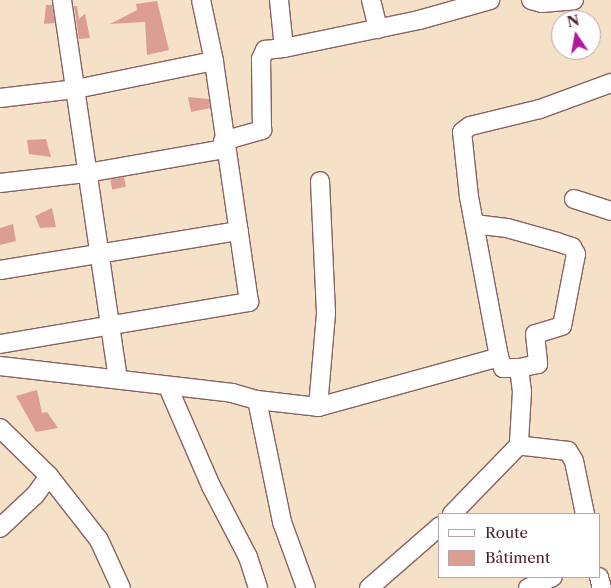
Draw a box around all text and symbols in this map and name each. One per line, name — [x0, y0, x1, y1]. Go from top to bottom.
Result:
north arrow — [551, 10, 601, 60]
text: N — [565, 11, 581, 31]
legend — [438, 513, 601, 578]
text: Route — [485, 523, 528, 542]
text: Bâtiment — [485, 548, 550, 567]

